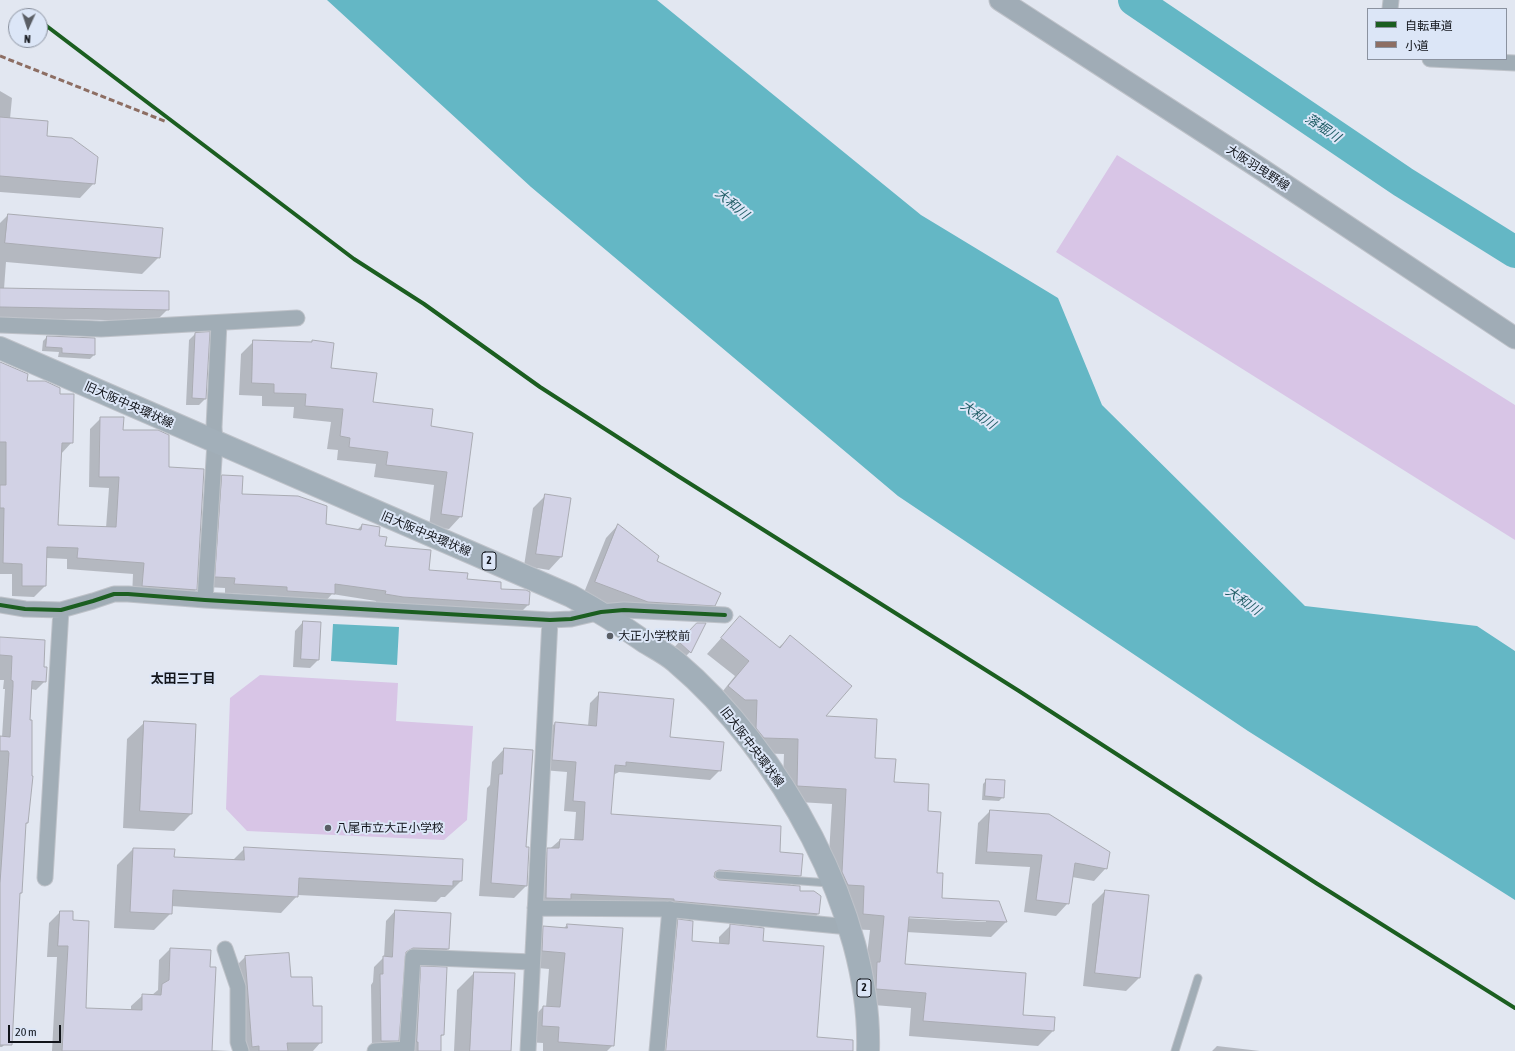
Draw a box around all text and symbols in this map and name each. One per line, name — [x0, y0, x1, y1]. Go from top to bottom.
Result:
north arrow — [8, 8, 48, 48]
legend — [1367, 8, 1507, 60]
text: 自転車道 — [1405, 19, 1453, 33]
text: N — [24, 33, 31, 45]
text: 小道 — [1405, 39, 1429, 53]
water label: 落堀川 — [1302, 111, 1344, 145]
street label: 大阪羽曳野線 — [1224, 142, 1292, 194]
water label: 大和川 — [712, 185, 752, 223]
street label: 旧大阪中央環状線 — [82, 379, 176, 431]
water label: 大和川 — [958, 397, 998, 433]
street label: 旧大阪中央環状線 — [379, 509, 473, 559]
road number: 2 — [482, 552, 496, 570]
water label: 大和川 — [1223, 583, 1263, 619]
place label: 大正小学校前 — [618, 629, 690, 643]
marker: 大正小学校前 — [605, 631, 615, 641]
district label: 太田三丁目 — [151, 671, 215, 687]
street label: 旧大阪中央環状線 — [717, 704, 787, 790]
place label: 八尾市立大正小学校 — [336, 821, 444, 835]
marker: 八尾市立大正小学校 — [323, 823, 333, 833]
road number: 2 — [857, 979, 871, 997]
scale bar — [10, 1017, 63, 1043]
text: 20 m — [15, 1025, 37, 1039]

